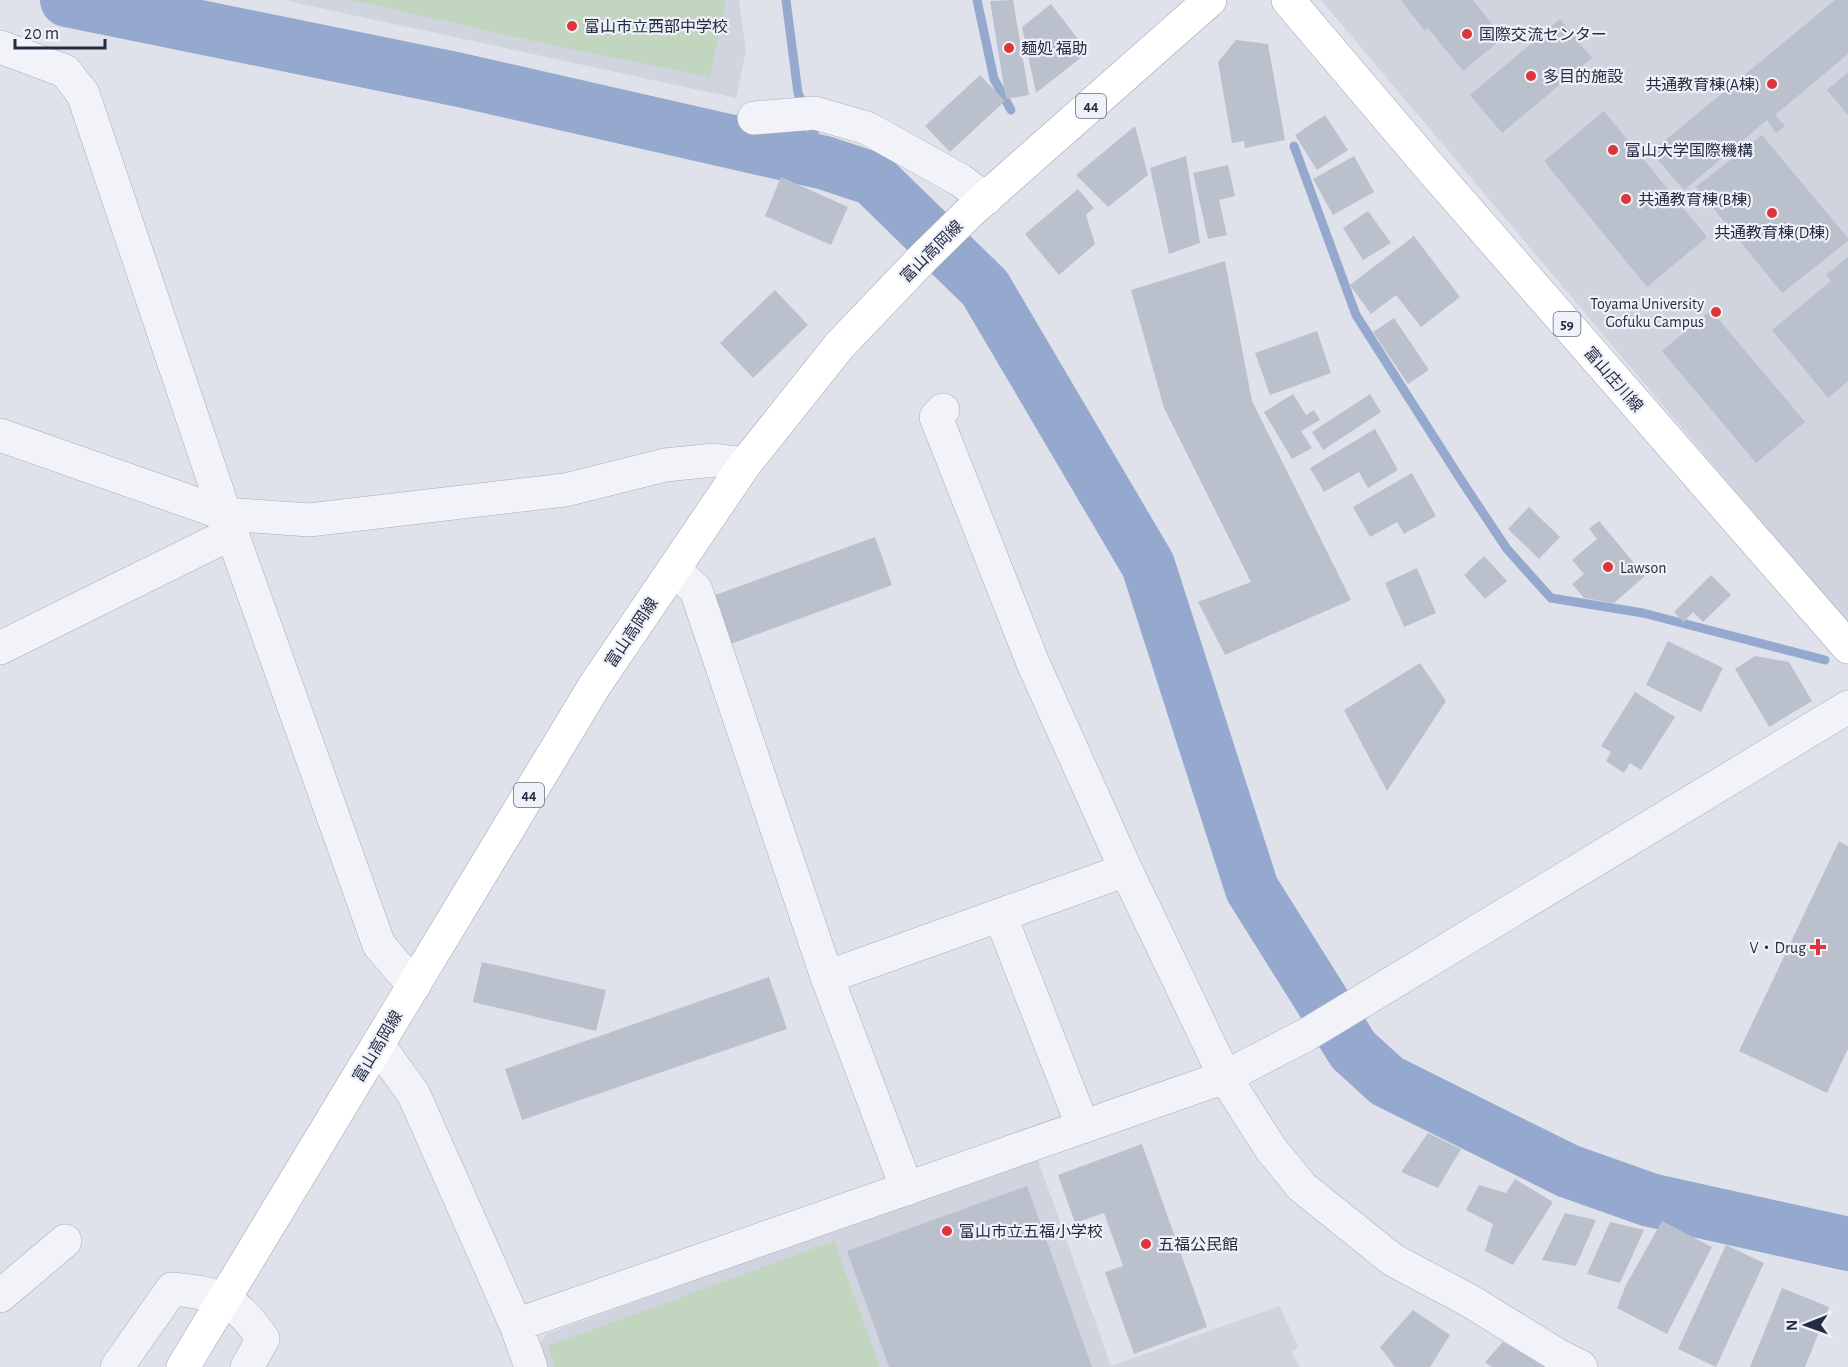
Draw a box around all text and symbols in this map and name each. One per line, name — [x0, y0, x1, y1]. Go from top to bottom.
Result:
scale bar — [15, 12, 105, 50]
place label: 富山市立西部中学校 — [584, 18, 728, 35]
marker: 富山市立西部中学校 — [565, 19, 579, 33]
text: 20 m — [24, 25, 59, 43]
place label: 国際交流センター — [1479, 26, 1607, 43]
marker: 国際交流センター — [1460, 27, 1474, 41]
place label: 麺処 福助 — [1021, 40, 1088, 57]
marker: 麺処 福助 — [1002, 41, 1016, 55]
place label: 多目的施設 — [1543, 68, 1623, 85]
marker: 多目的施設 — [1524, 69, 1538, 83]
place label: 共通教育棟(A棟) — [1645, 76, 1760, 93]
marker: 共通教育棟(A棟) — [1765, 77, 1779, 91]
road number: 44 — [1076, 94, 1106, 118]
place label: 富山大学国際機構 — [1625, 142, 1753, 159]
marker: 富山大学国際機構 — [1606, 143, 1620, 157]
place label: 共通教育棟(B棟) — [1638, 191, 1752, 208]
marker: 共通教育棟(B棟) — [1619, 192, 1633, 206]
marker: 共通教育棟(D棟) — [1765, 206, 1779, 220]
street label: 富山高岡線 — [897, 217, 966, 286]
place label: 共通教育棟(D棟) — [1714, 224, 1830, 241]
place label: Toyama University Gofuku Campus — [1590, 296, 1704, 330]
marker: Toyama University Gofuku Campus — [1709, 305, 1723, 319]
road number: 59 — [1554, 312, 1580, 336]
street label: 富山庄川線 — [1581, 344, 1646, 415]
marker: Lawson — [1601, 560, 1615, 574]
place label: Lawson — [1620, 560, 1667, 576]
street label: 富山高岡線 — [602, 594, 661, 670]
road number: 44 — [514, 783, 544, 807]
place label: V・Drug — [1750, 940, 1806, 956]
marker: V・Drug — [1811, 940, 1825, 954]
street label: 富山高岡線 — [350, 1008, 405, 1085]
place label: 富山市立五福小学校 — [959, 1223, 1103, 1240]
marker: 富山市立五福小学校 — [940, 1224, 954, 1238]
place label: 五福公民館 — [1158, 1236, 1238, 1253]
marker: 五福公民館 — [1139, 1237, 1153, 1251]
north arrow — [1776, 1295, 1836, 1355]
text: N — [1784, 1320, 1800, 1331]

